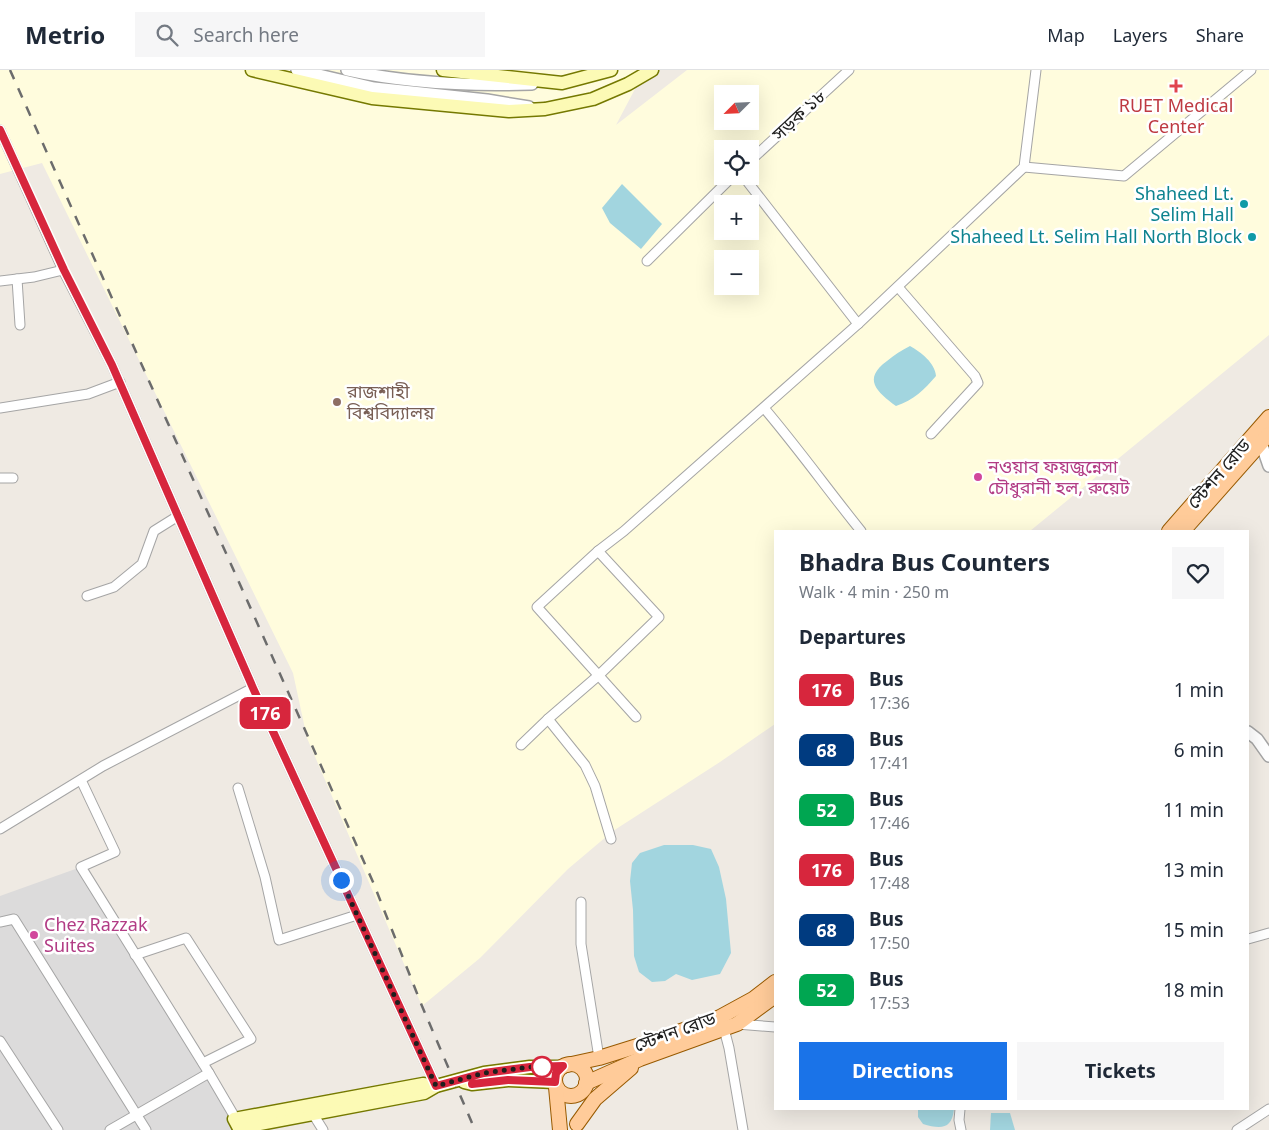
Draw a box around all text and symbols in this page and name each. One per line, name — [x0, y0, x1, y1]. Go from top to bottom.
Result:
search box — [135, 12, 485, 57]
text: Metrio — [25, 18, 105, 51]
icon: search — [153, 21, 181, 49]
text: Search here — [193, 22, 299, 48]
text: Map — [1047, 23, 1085, 47]
text: Layers — [1113, 23, 1168, 47]
text: Share — [1196, 23, 1244, 47]
marker: RUET Medical Center — [1169, 79, 1183, 93]
street label: সড়ক ১৮ — [766, 83, 830, 146]
north arrow — [714, 85, 759, 130]
map controls — [714, 85, 759, 295]
place label: RUET Medical Center — [1119, 93, 1233, 138]
button: locate — [714, 140, 759, 185]
place label: Shaheed Lt. Selim Hall — [1135, 181, 1234, 226]
button: + — [714, 195, 759, 240]
marker: Shaheed Lt. Selim Hall — [1238, 198, 1250, 210]
place label: Shaheed Lt. Selim Hall North Block — [950, 224, 1242, 248]
marker: Shaheed Lt. Selim Hall North Block — [1246, 231, 1258, 243]
button: − — [714, 250, 759, 295]
place label: রাজশাহী বিশ্ববিদ্যালয় — [346, 379, 435, 424]
marker: রাজশাহী বিশ্ববিদ্যালয় — [331, 396, 343, 408]
street label: স্টেশন রোড — [1181, 433, 1255, 513]
place label: নওয়াব ফয়জুন্নেসা চৌধুরানী হল, রুয়েট — [987, 454, 1131, 499]
marker: নওয়াব ফয়জুন্নেসা চৌধুরানী হল, রুয়েট — [972, 471, 984, 483]
text: Bhadra Bus Counters — [799, 545, 1050, 578]
button: heart — [1172, 547, 1224, 599]
text: Walk · 4 min · 250 m — [799, 581, 949, 603]
text: Departures — [799, 624, 906, 650]
text: Bus — [869, 666, 904, 692]
text: 1 min — [1174, 677, 1224, 703]
text: 176 — [811, 678, 842, 702]
text: 17:36 — [869, 692, 910, 714]
line badge: 176 — [236, 697, 294, 729]
text: 176 — [250, 701, 280, 725]
text: Bus — [869, 726, 904, 752]
text: 6 min — [1174, 737, 1224, 763]
text: 68 — [816, 738, 837, 762]
text: 17:41 — [869, 752, 910, 774]
text: Bus — [869, 786, 904, 812]
text: 11 min — [1163, 797, 1224, 823]
text: 52 — [816, 798, 837, 822]
text: 17:46 — [869, 812, 910, 834]
text: Bus — [869, 846, 904, 872]
text: 13 min — [1163, 857, 1224, 883]
text: 176 — [811, 858, 842, 882]
your location — [329, 868, 354, 893]
text: 17:48 — [869, 872, 910, 894]
text: Bus — [869, 906, 904, 932]
place label: Chez Razzak Suites — [44, 912, 148, 957]
text: 15 min — [1163, 917, 1224, 943]
text: 68 — [816, 918, 837, 942]
marker: Chez Razzak Suites — [28, 929, 40, 941]
text: 17:50 — [869, 932, 910, 954]
text: Bus — [869, 966, 904, 992]
text: 18 min — [1163, 977, 1224, 1003]
text: 52 — [816, 978, 837, 1002]
text: 17:53 — [869, 992, 910, 1014]
street label: স্টেশন রোড — [630, 1005, 719, 1057]
button: Directions — [799, 1042, 1007, 1100]
button: Tickets — [1017, 1042, 1224, 1100]
unlabelled marker — [531, 1056, 553, 1078]

